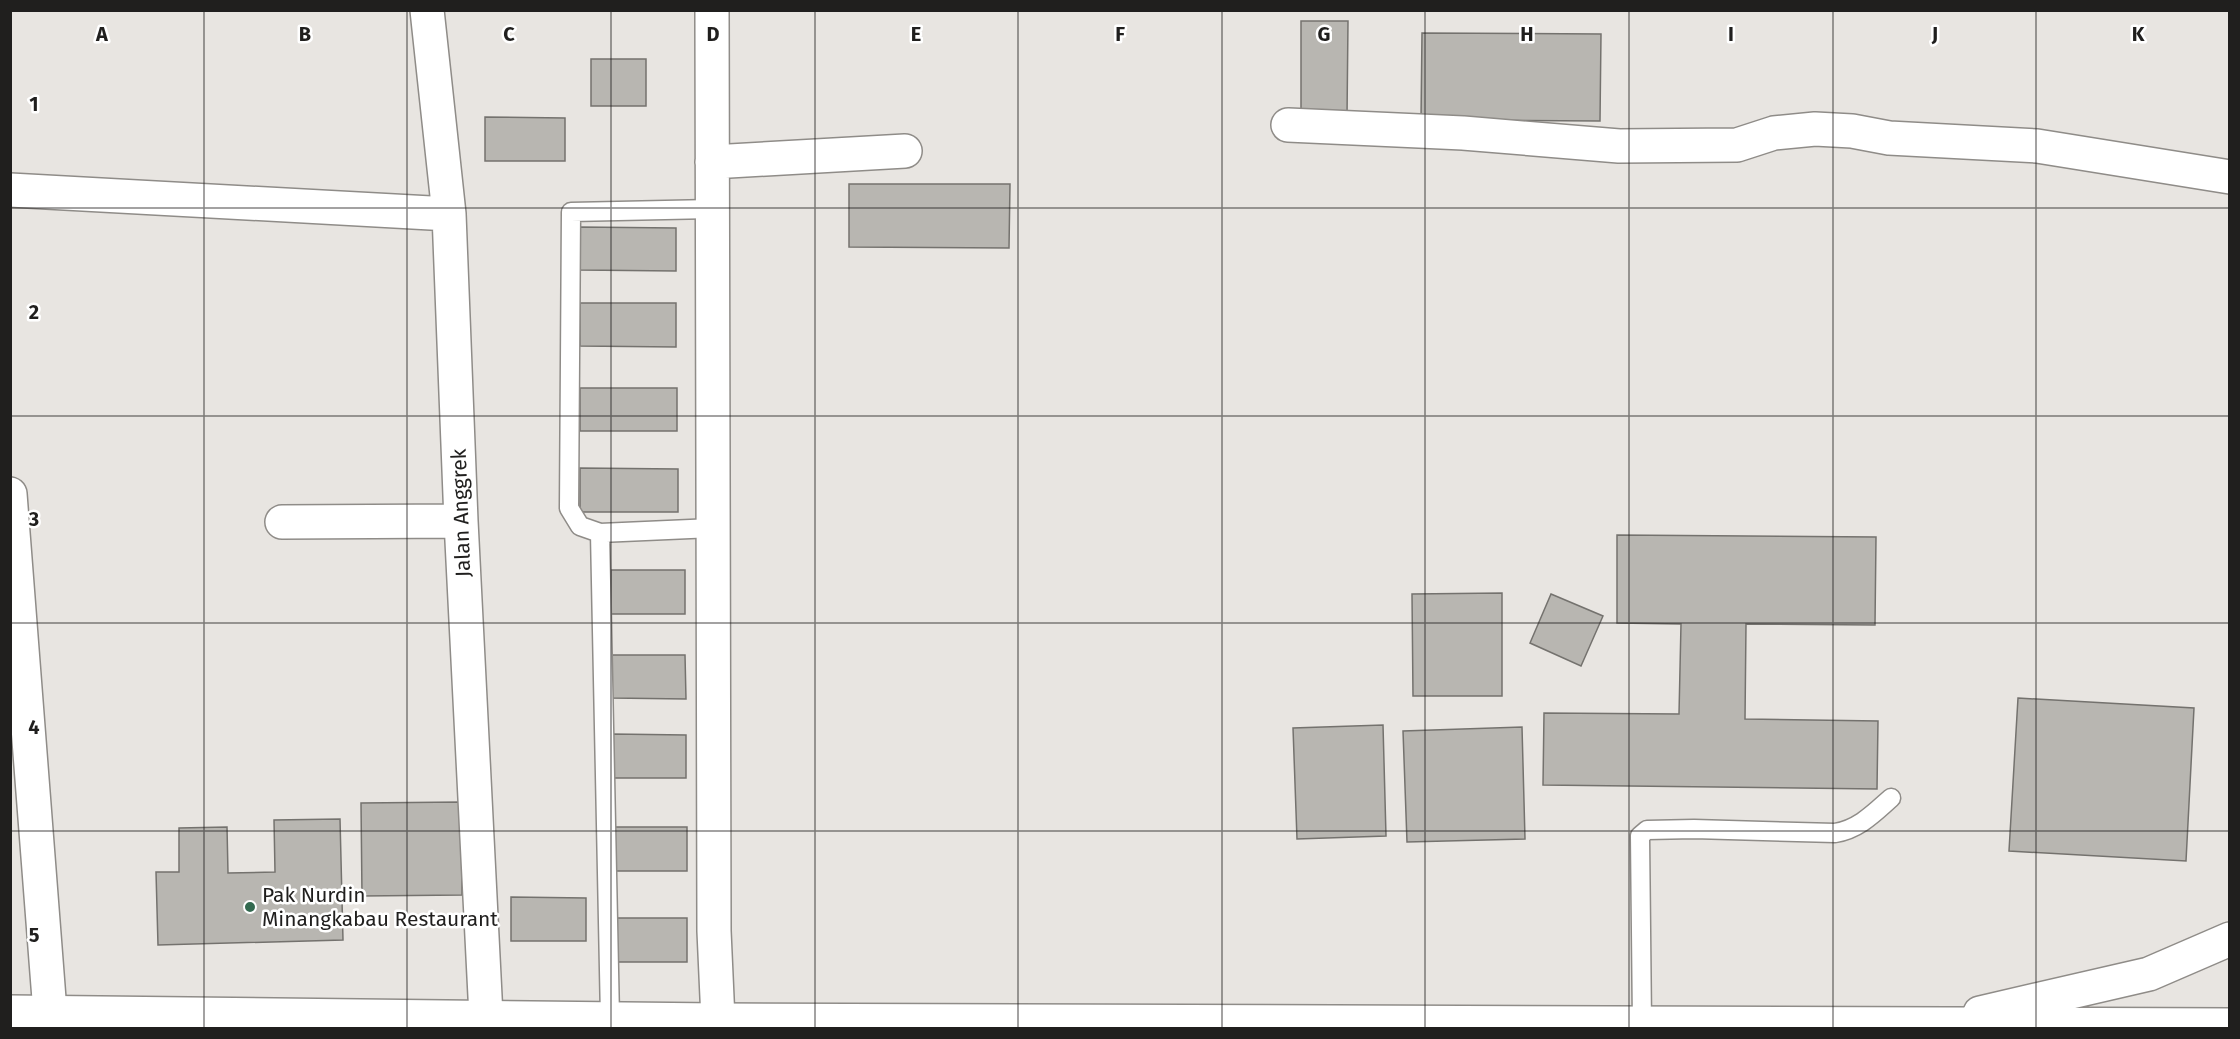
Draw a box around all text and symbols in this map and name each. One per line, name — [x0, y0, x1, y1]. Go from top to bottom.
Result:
text: A — [95, 22, 109, 46]
text: B — [299, 22, 311, 46]
text: C — [503, 22, 515, 46]
text: D — [706, 22, 720, 46]
text: E — [911, 22, 921, 46]
text: F — [1115, 22, 1125, 46]
text: G — [1318, 22, 1330, 46]
text: H — [1520, 22, 1534, 46]
text: I — [1728, 22, 1734, 46]
text: J — [1931, 22, 1938, 46]
text: K — [2132, 22, 2145, 46]
text: 1 — [29, 92, 39, 116]
text: 2 — [29, 300, 39, 324]
street label: Jalan Anggrek — [446, 448, 476, 578]
text: 3 — [28, 507, 39, 531]
text: 4 — [28, 715, 40, 739]
place label: Pak Nurdin Minangkabau Restaurant — [262, 882, 498, 932]
marker: Pak Nurdin Minangkabau Restaurant — [243, 900, 257, 914]
text: 5 — [29, 923, 40, 947]

